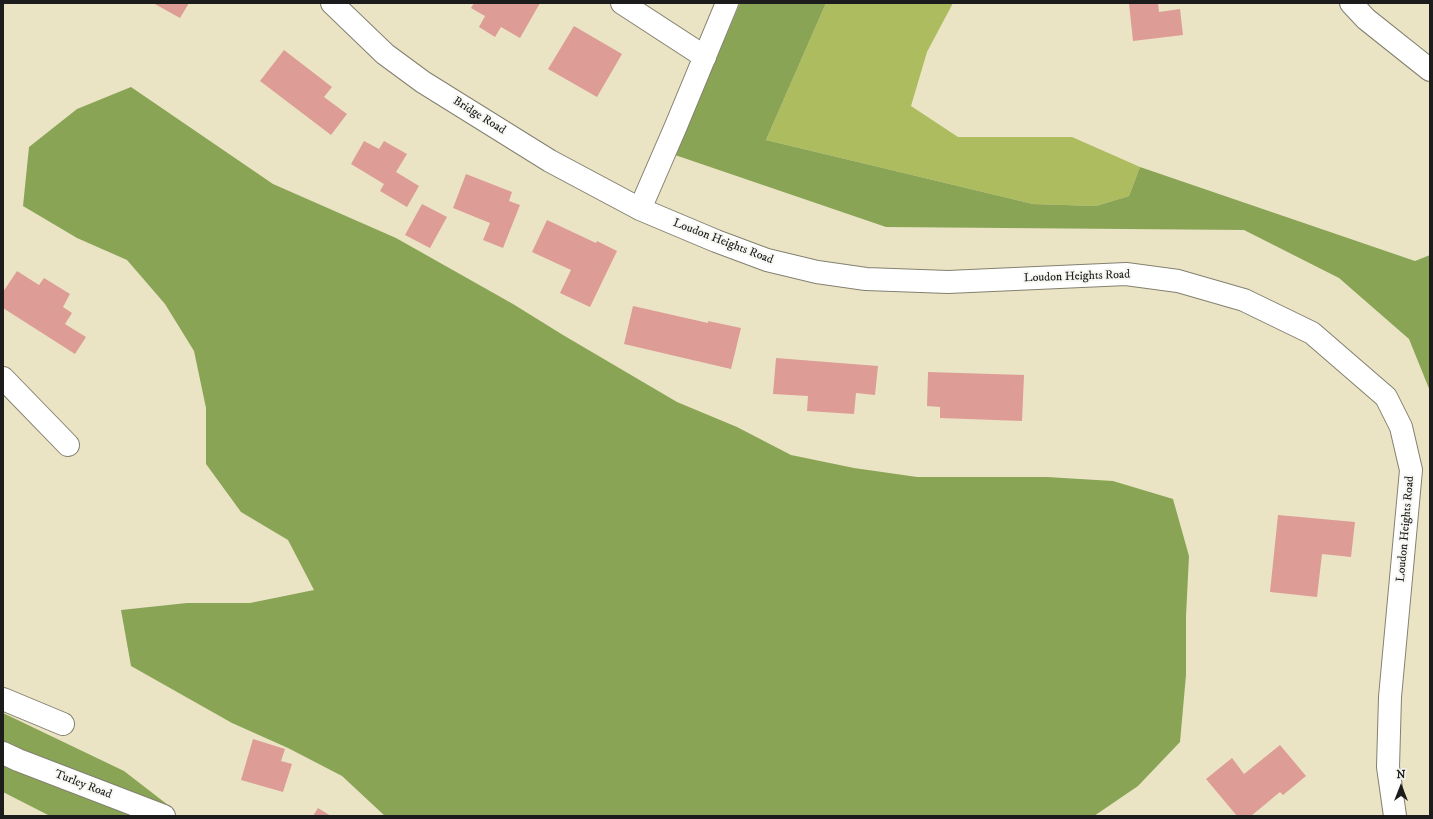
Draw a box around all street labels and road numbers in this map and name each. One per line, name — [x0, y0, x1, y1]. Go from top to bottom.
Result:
street label: Bridge Road — [450, 94, 508, 138]
street label: Loudon Heights Road — [671, 216, 775, 268]
street label: Loudon Heights Road — [1024, 268, 1130, 286]
street label: Loudon Heights Road — [1394, 475, 1418, 583]
street label: Turley Road — [52, 768, 114, 802]

